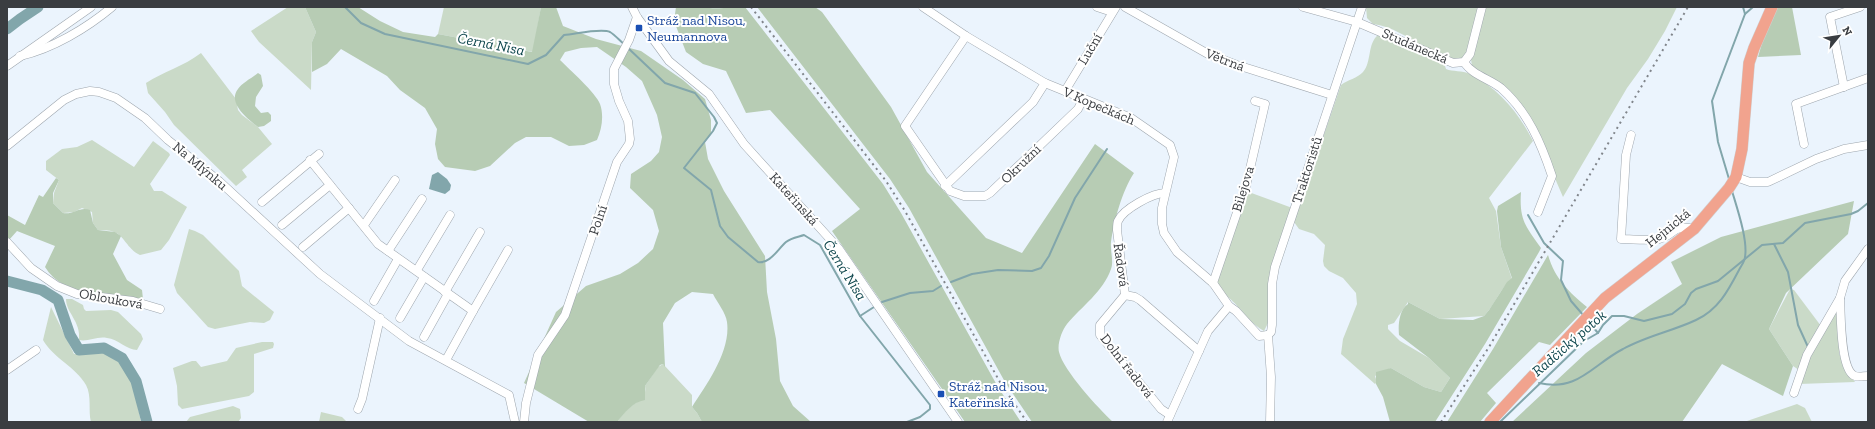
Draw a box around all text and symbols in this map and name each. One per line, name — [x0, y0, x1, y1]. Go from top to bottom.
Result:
place label: Stráž nad Nisou, Neumannova — [647, 12, 746, 45]
north arrow — [1819, 16, 1859, 56]
marker: Stráž nad Nisou, Neumannova — [634, 23, 644, 33]
street label: Studánecká — [1379, 24, 1451, 68]
text: N — [1840, 24, 1855, 39]
water label: Černá Nisa — [456, 29, 526, 59]
street label: Luční — [1074, 30, 1106, 68]
street label: Větrná — [1202, 44, 1247, 75]
street label: V Kopečkách — [1059, 83, 1138, 129]
street label: Traktoristů — [1288, 134, 1326, 206]
street label: Na Mlýnku — [169, 138, 231, 194]
street label: Okružní — [997, 141, 1045, 187]
street label: Bilejova — [1228, 164, 1258, 214]
street label: Kateřinská — [766, 169, 822, 229]
street label: Polní — [585, 203, 611, 237]
street label: Hejnická — [1642, 205, 1694, 251]
water label: Černá Nisa — [819, 236, 871, 304]
street label: Řadová — [1110, 242, 1133, 288]
street label: Oblouková — [78, 285, 144, 313]
water label: Radčický potok — [1528, 306, 1610, 380]
street label: Dolní řadová — [1097, 330, 1158, 402]
place label: Stráž nad Nisou, Kateřinská — [949, 378, 1048, 411]
marker: Stráž nad Nisou, Kateřinská — [936, 389, 946, 399]

